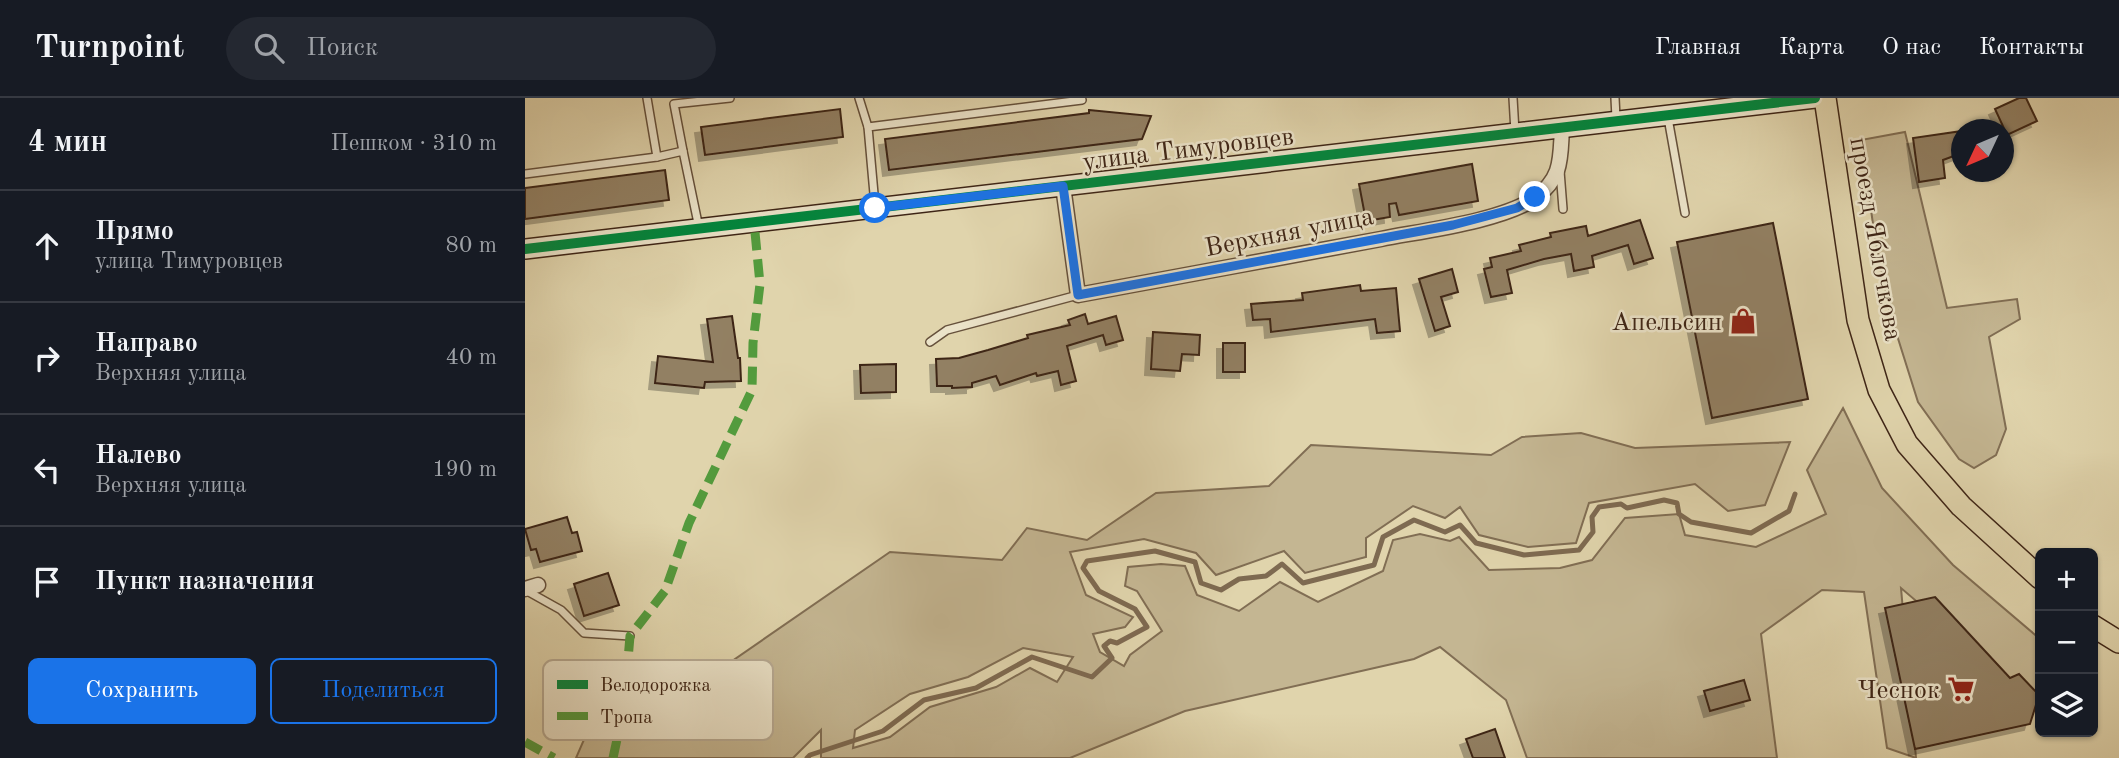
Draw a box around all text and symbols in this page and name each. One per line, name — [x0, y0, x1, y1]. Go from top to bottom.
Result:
search box — [226, 17, 716, 80]
icon: search — [250, 29, 288, 67]
text: Turnpoint — [35, 32, 184, 65]
text: Поиск — [306, 35, 378, 61]
text: Главная — [1655, 36, 1741, 60]
text: Карта — [1779, 36, 1844, 60]
text: О нас — [1882, 36, 1941, 60]
text: Контакты — [1979, 36, 2084, 60]
north arrow — [1951, 119, 2014, 182]
street label: улица Тимуровцев — [1081, 124, 1295, 176]
text: 4 мин — [28, 128, 107, 158]
text: Пешком · 310 m — [331, 132, 497, 155]
street label: проезд Яблочкова — [1844, 135, 1906, 343]
route end — [1519, 181, 1550, 212]
route start — [859, 192, 890, 223]
street label: Верхняя улица — [1203, 204, 1376, 262]
text: Прямо — [95, 219, 174, 245]
icon: ahead — [28, 227, 66, 265]
text: 80 m — [446, 234, 497, 257]
text: улица Тимуровцев — [95, 250, 283, 273]
shop icon: Апельсин — [1728, 306, 1758, 336]
place label: Апельсин — [1611, 310, 1722, 336]
text: Направо — [95, 331, 198, 357]
icon: right — [28, 339, 66, 377]
text: 40 m — [446, 346, 497, 369]
text: Верхняя улица — [95, 362, 247, 385]
text: Налево — [95, 443, 182, 469]
icon: left — [28, 451, 66, 489]
text: 190 m — [432, 458, 497, 481]
text: Верхняя улица — [95, 474, 247, 497]
map controls — [2035, 548, 2098, 737]
button: + — [2035, 548, 2098, 611]
icon: arrive — [28, 563, 66, 601]
text: Пункт назначения — [95, 569, 314, 595]
button: − — [2035, 611, 2098, 674]
button: Сохранить — [28, 658, 256, 724]
button: Поделиться — [270, 658, 497, 724]
legend — [543, 660, 773, 740]
supermarket icon: Чеснок — [1946, 674, 1976, 704]
button: layers — [2035, 674, 2098, 737]
text: Велодорожка — [600, 677, 711, 696]
place label: Чеснок — [1857, 678, 1940, 704]
text: Тропа — [600, 709, 653, 728]

